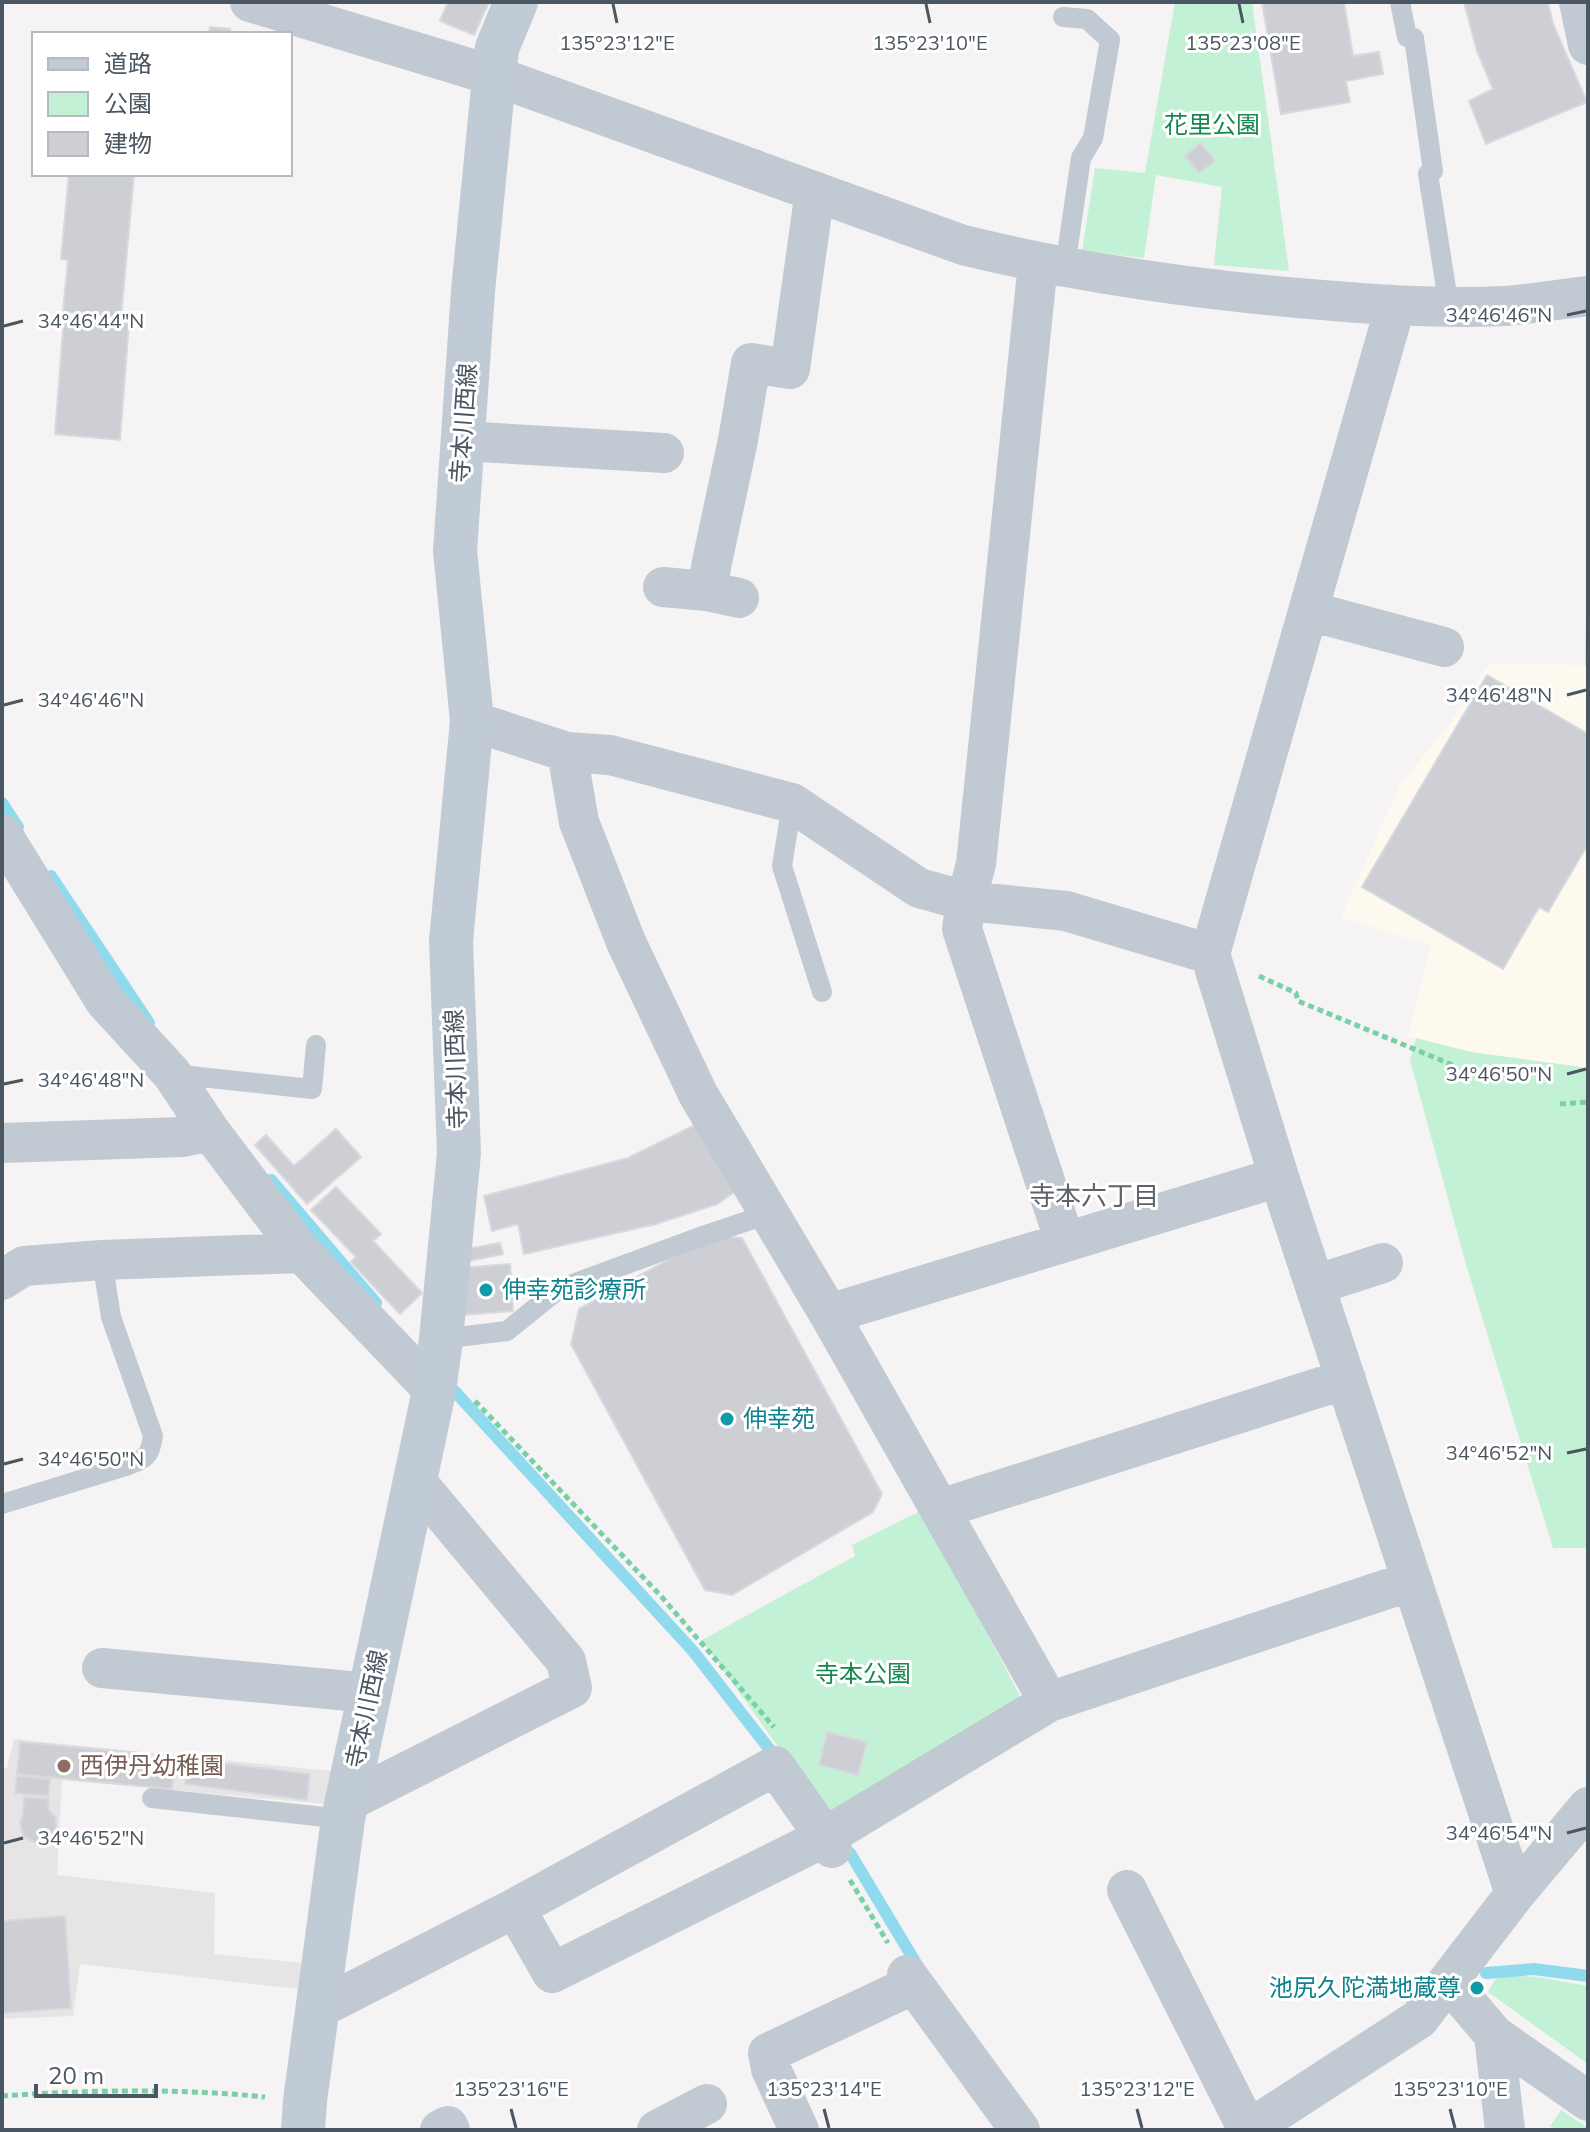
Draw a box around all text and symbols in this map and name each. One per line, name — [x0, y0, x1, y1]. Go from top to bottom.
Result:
text: 135°23'12"E — [559, 30, 675, 55]
text: 135°23'10"E — [872, 30, 988, 55]
text: 135°23'08"E — [1185, 30, 1301, 55]
legend — [32, 32, 292, 176]
text: 道路 — [104, 48, 152, 78]
text: 公園 — [104, 88, 152, 118]
park label: 花里公園 — [1164, 109, 1260, 139]
text: 建物 — [104, 128, 152, 158]
text: 34°46'46"N — [1446, 302, 1552, 327]
text: 34°46'44"N — [38, 308, 144, 333]
street label: 寺本川西線 — [444, 362, 482, 484]
text: 34°46'48"N — [1446, 682, 1552, 707]
text: 34°46'46"N — [38, 687, 144, 712]
street label: 寺本川西線 — [438, 1009, 472, 1130]
text: 34°46'50"N — [1446, 1061, 1552, 1086]
text: 34°46'48"N — [38, 1067, 144, 1092]
district label: 寺本六丁目 — [1029, 1179, 1159, 1212]
place label: 伸幸苑診療所 — [502, 1274, 646, 1304]
marker: 伸幸苑診療所 — [477, 1281, 495, 1299]
place label: 伸幸苑 — [743, 1403, 815, 1433]
marker: 伸幸苑 — [718, 1410, 736, 1428]
text: 34°46'52"N — [1446, 1440, 1552, 1465]
text: 34°46'50"N — [38, 1446, 144, 1471]
street label: 寺本川西線 — [339, 1647, 393, 1771]
park label: 寺本公園 — [815, 1658, 911, 1688]
place label: 西伊丹幼稚園 — [80, 1750, 224, 1780]
marker: 西伊丹幼稚園 — [55, 1757, 73, 1775]
text: 34°46'54"N — [1446, 1820, 1552, 1845]
text: 34°46'52"N — [38, 1825, 144, 1850]
place label: 池尻久陀満地蔵尊 — [1269, 1972, 1461, 2002]
marker: 池尻久陀満地蔵尊 — [1468, 1979, 1486, 1997]
scale bar — [36, 2048, 156, 2098]
text: 20 m — [48, 2060, 104, 2090]
text: 135°23'16"E — [453, 2076, 569, 2101]
text: 135°23'14"E — [766, 2076, 882, 2101]
text: 135°23'12"E — [1079, 2076, 1195, 2101]
text: 135°23'10"E — [1392, 2076, 1508, 2101]

